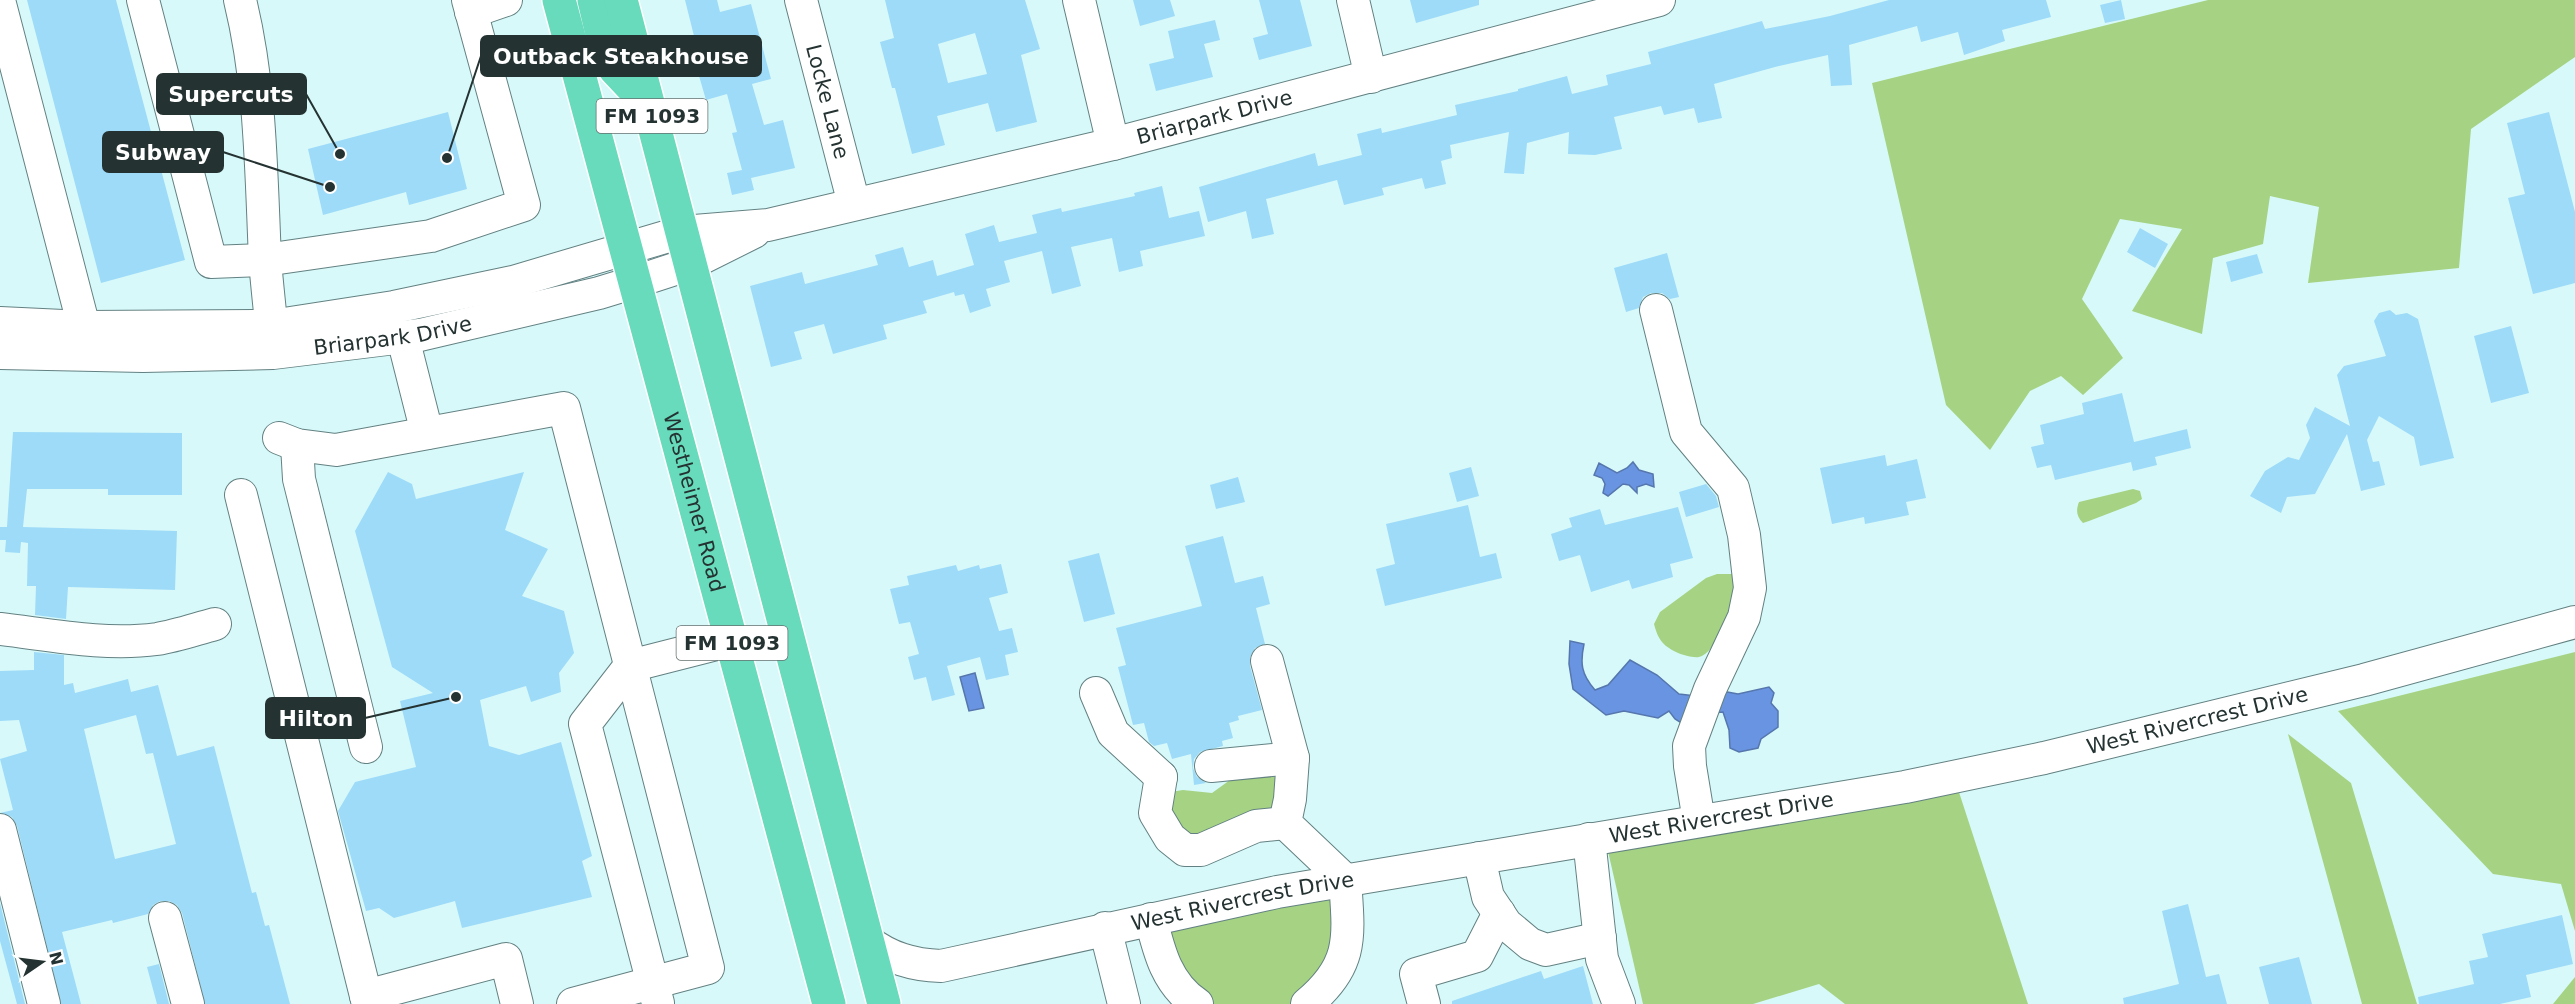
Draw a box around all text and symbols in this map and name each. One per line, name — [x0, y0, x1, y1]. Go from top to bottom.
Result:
callout: Outback Steakhouse — [481, 36, 761, 76]
street label: Locke Lane — [801, 42, 854, 162]
text: Outback Steakhouse — [493, 44, 749, 69]
callout: Supercuts — [157, 74, 306, 114]
text: Supercuts — [168, 82, 294, 107]
street label: Briarpark Drive — [1134, 85, 1295, 149]
road number: FM 1093 — [596, 99, 708, 133]
callout: Subway — [103, 132, 223, 172]
text: Subway — [115, 140, 211, 165]
street label: Briarpark Drive — [312, 311, 474, 360]
street label: Westheimer Road — [658, 410, 730, 595]
road number: FM 1093 — [676, 626, 788, 660]
street label: West Rivercrest Drive — [2084, 682, 2310, 759]
callout: Hilton — [266, 698, 365, 738]
text: Hilton — [279, 706, 353, 731]
street label: West Rivercrest Drive — [1608, 787, 1835, 848]
street label: West Rivercrest Drive — [1129, 867, 1356, 936]
north arrow — [12, 932, 72, 992]
text: N — [45, 950, 67, 967]

